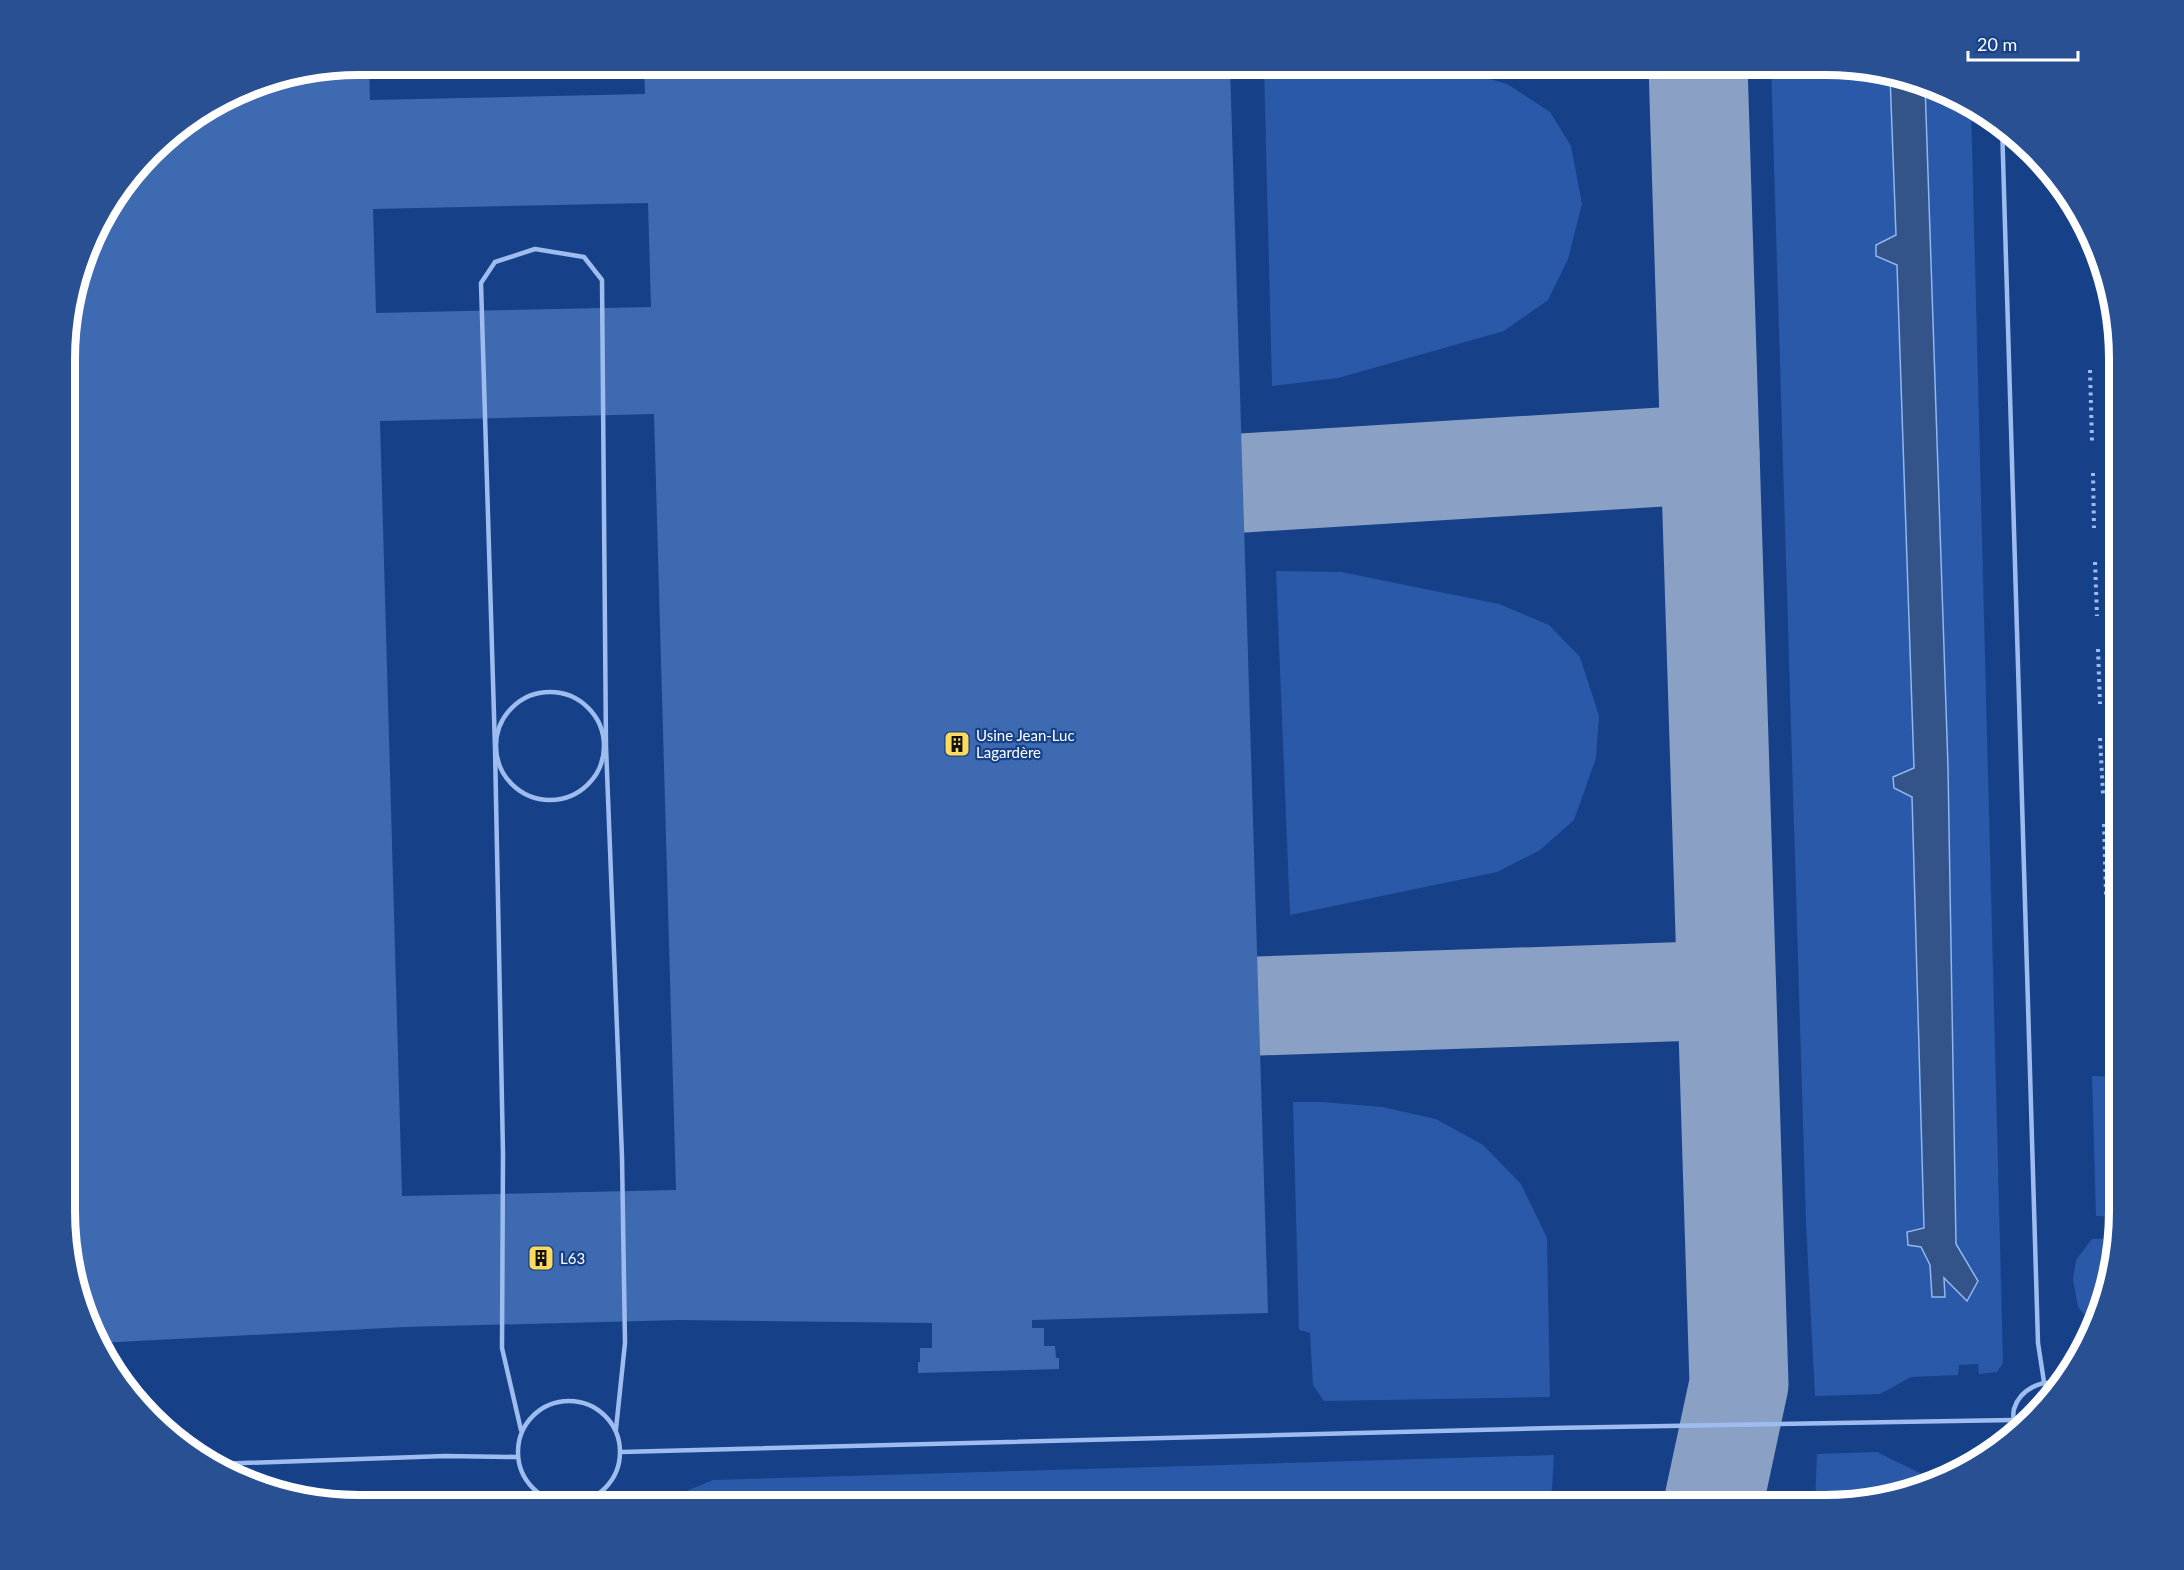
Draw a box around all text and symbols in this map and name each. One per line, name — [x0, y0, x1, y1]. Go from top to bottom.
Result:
scale bar — [1968, 24, 2078, 62]
text: 20 m — [1977, 33, 2017, 55]
place label: Usine Jean-Luc Lagardère — [976, 726, 1075, 761]
building icon: Usine Jean-Luc Lagardère — [942, 729, 972, 759]
building icon: L63 — [526, 1243, 556, 1273]
place label: L63 — [560, 1249, 585, 1267]

